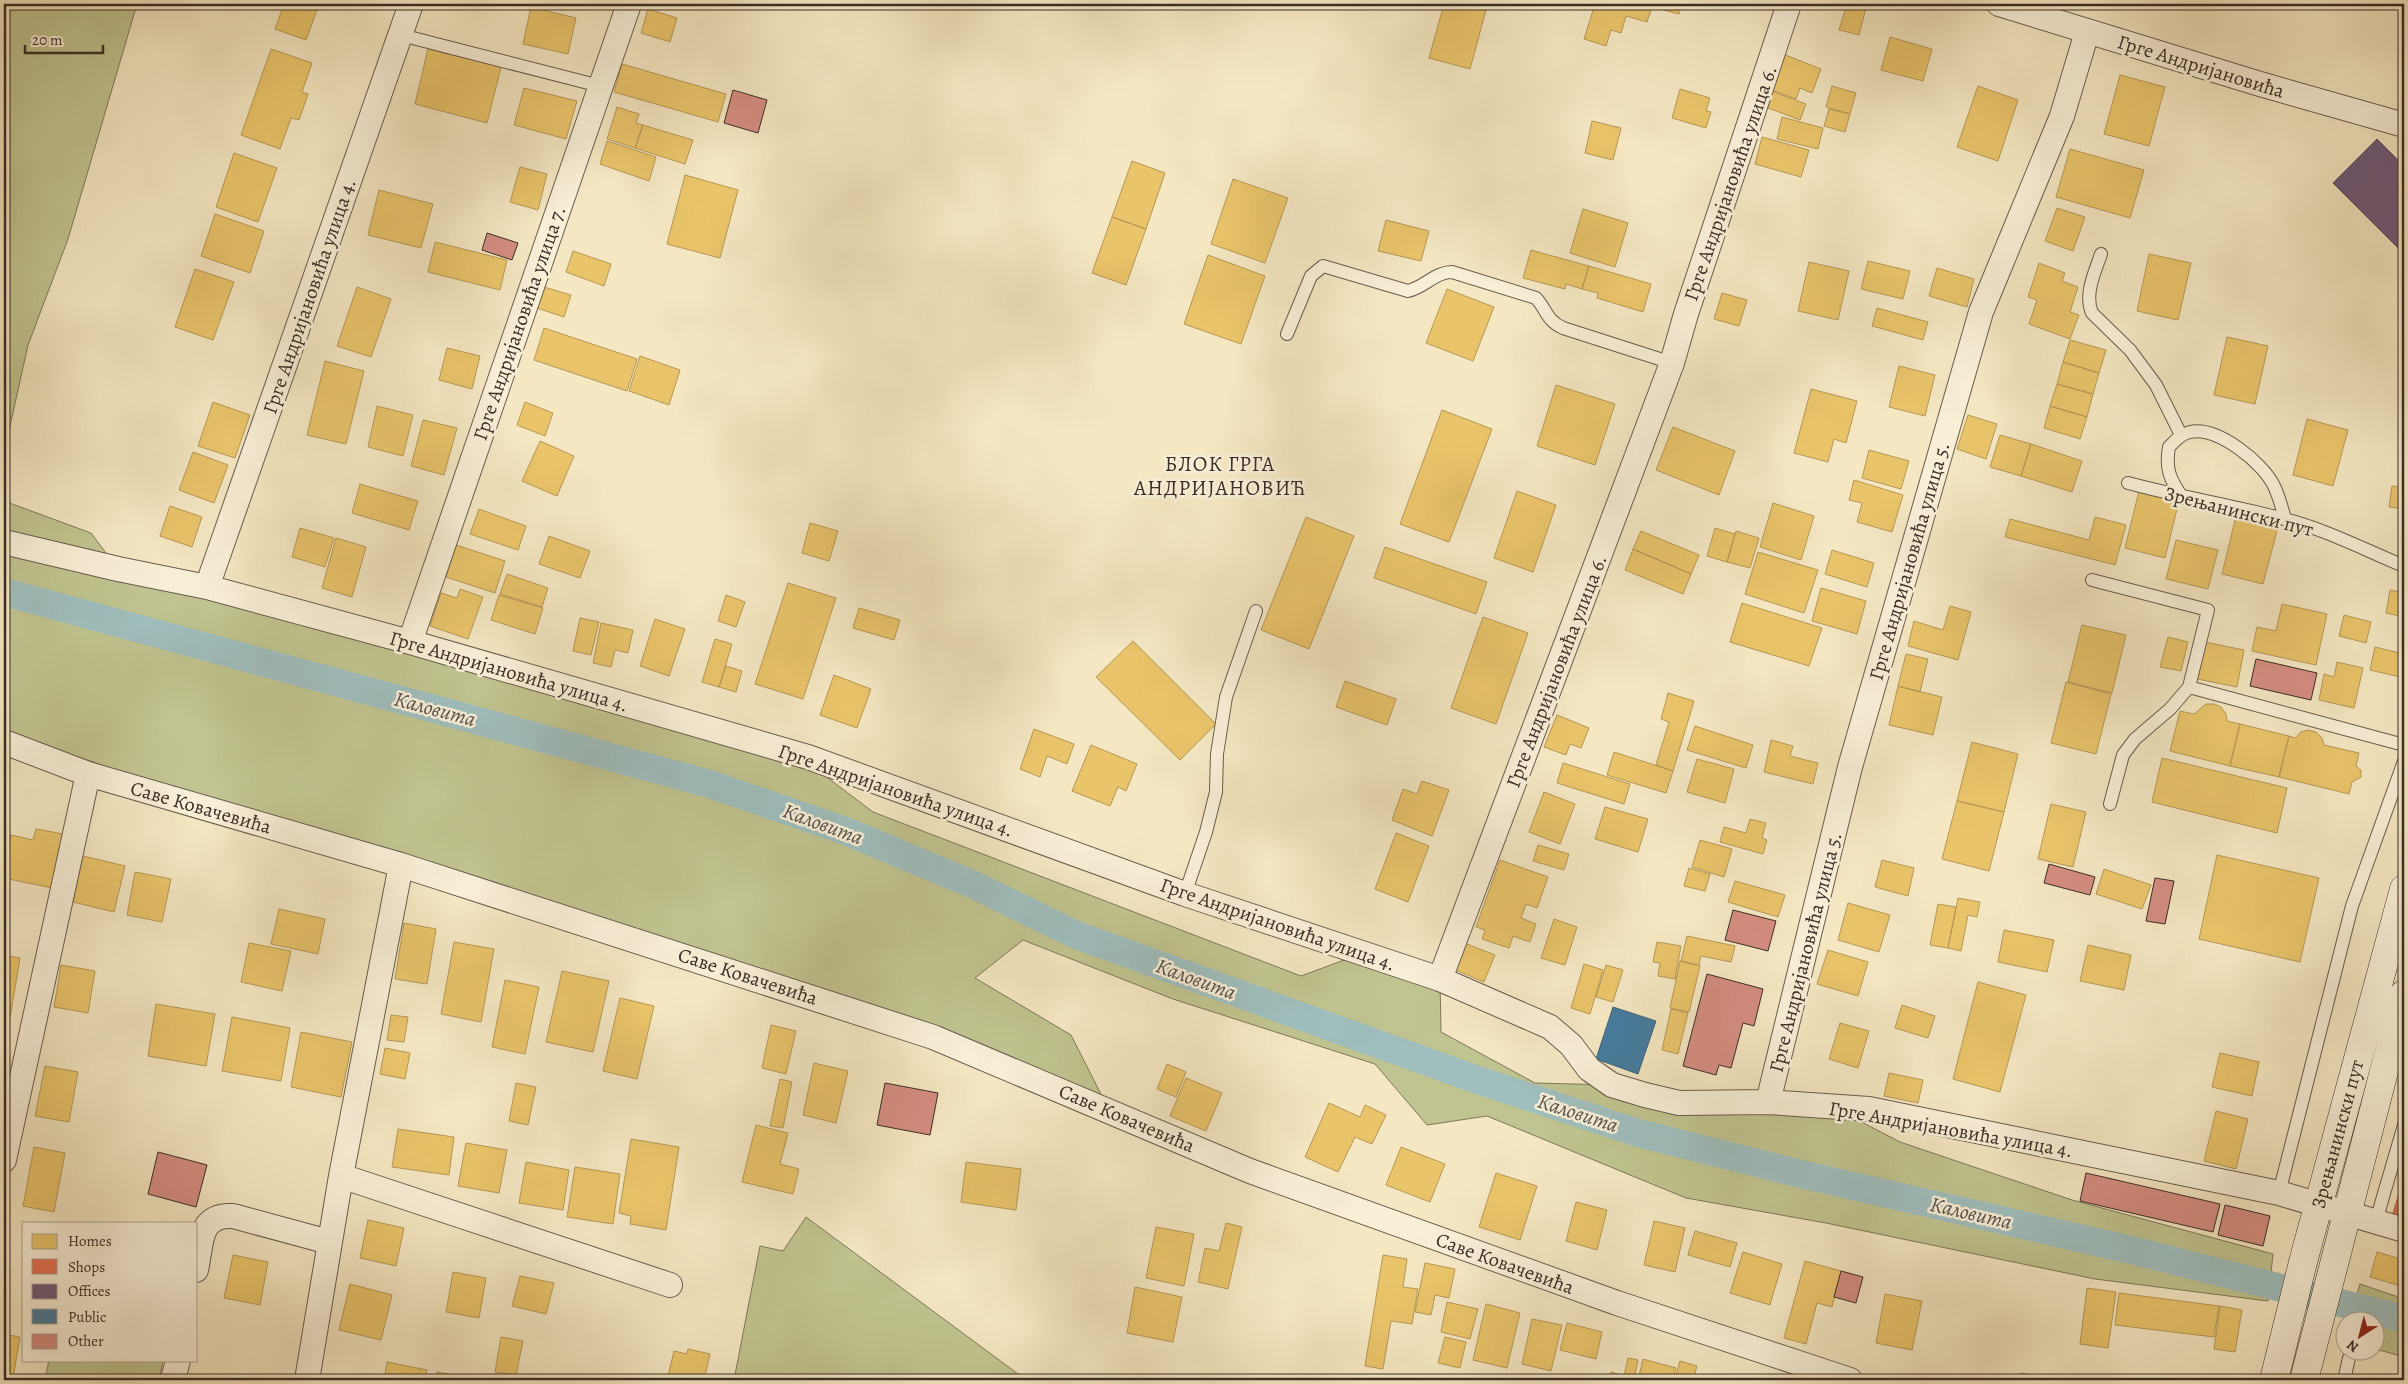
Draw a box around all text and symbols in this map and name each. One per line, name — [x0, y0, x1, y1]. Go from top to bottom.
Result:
scale bar — [25, 22, 102, 54]
street label: Грге Андријановића — [2114, 28, 2288, 105]
text: 20 m — [32, 30, 63, 50]
street label: Грге Андријановића улица 6. — [1677, 62, 1784, 305]
street label: Грге Андријановића улица 4. — [256, 175, 362, 417]
street label: Грге Андријановића улица 7. — [467, 202, 572, 444]
street label: Грге Андријановића улица 5. — [1862, 439, 1956, 683]
district label: БЛОК ГРГА АНДРИЈАНОВИЋ — [1133, 450, 1306, 502]
street label: Зрењанински пут — [2161, 480, 2316, 543]
street label: Грге Андријановића улица 6. — [1500, 551, 1613, 792]
street label: Грге Андријановића улица 4. — [386, 624, 631, 719]
water label: Каловита — [391, 685, 479, 733]
street label: Грге Андријановића улица 4. — [775, 737, 1017, 843]
street label: Саве Ковачевића — [127, 774, 275, 841]
water label: Каловита — [779, 797, 867, 851]
street label: Грге Андријановића улица 5. — [1763, 829, 1848, 1075]
street label: Грге Андријановића улица 4. — [1157, 871, 1399, 977]
street label: Саве Ковачевића — [675, 941, 822, 1012]
water label: Каловита — [1152, 952, 1240, 1006]
street label: Зрењанински пут — [2305, 1057, 2370, 1211]
street label: Саве Ковачевића — [1055, 1078, 1200, 1160]
water label: Каловита — [1534, 1087, 1622, 1139]
street label: Грге Андријановића улица 4. — [1827, 1095, 2075, 1164]
water label: Каловита — [1927, 1190, 2015, 1236]
legend — [22, 1222, 198, 1362]
street label: Саве Ковачевића — [1432, 1226, 1578, 1301]
text: Homes — [68, 1231, 112, 1251]
text: Shops — [68, 1257, 105, 1277]
text: Offices — [68, 1281, 111, 1301]
text: Public — [68, 1307, 106, 1327]
north arrow — [2336, 1312, 2386, 1362]
text: Other — [68, 1331, 104, 1351]
text: N — [2343, 1335, 2362, 1357]

